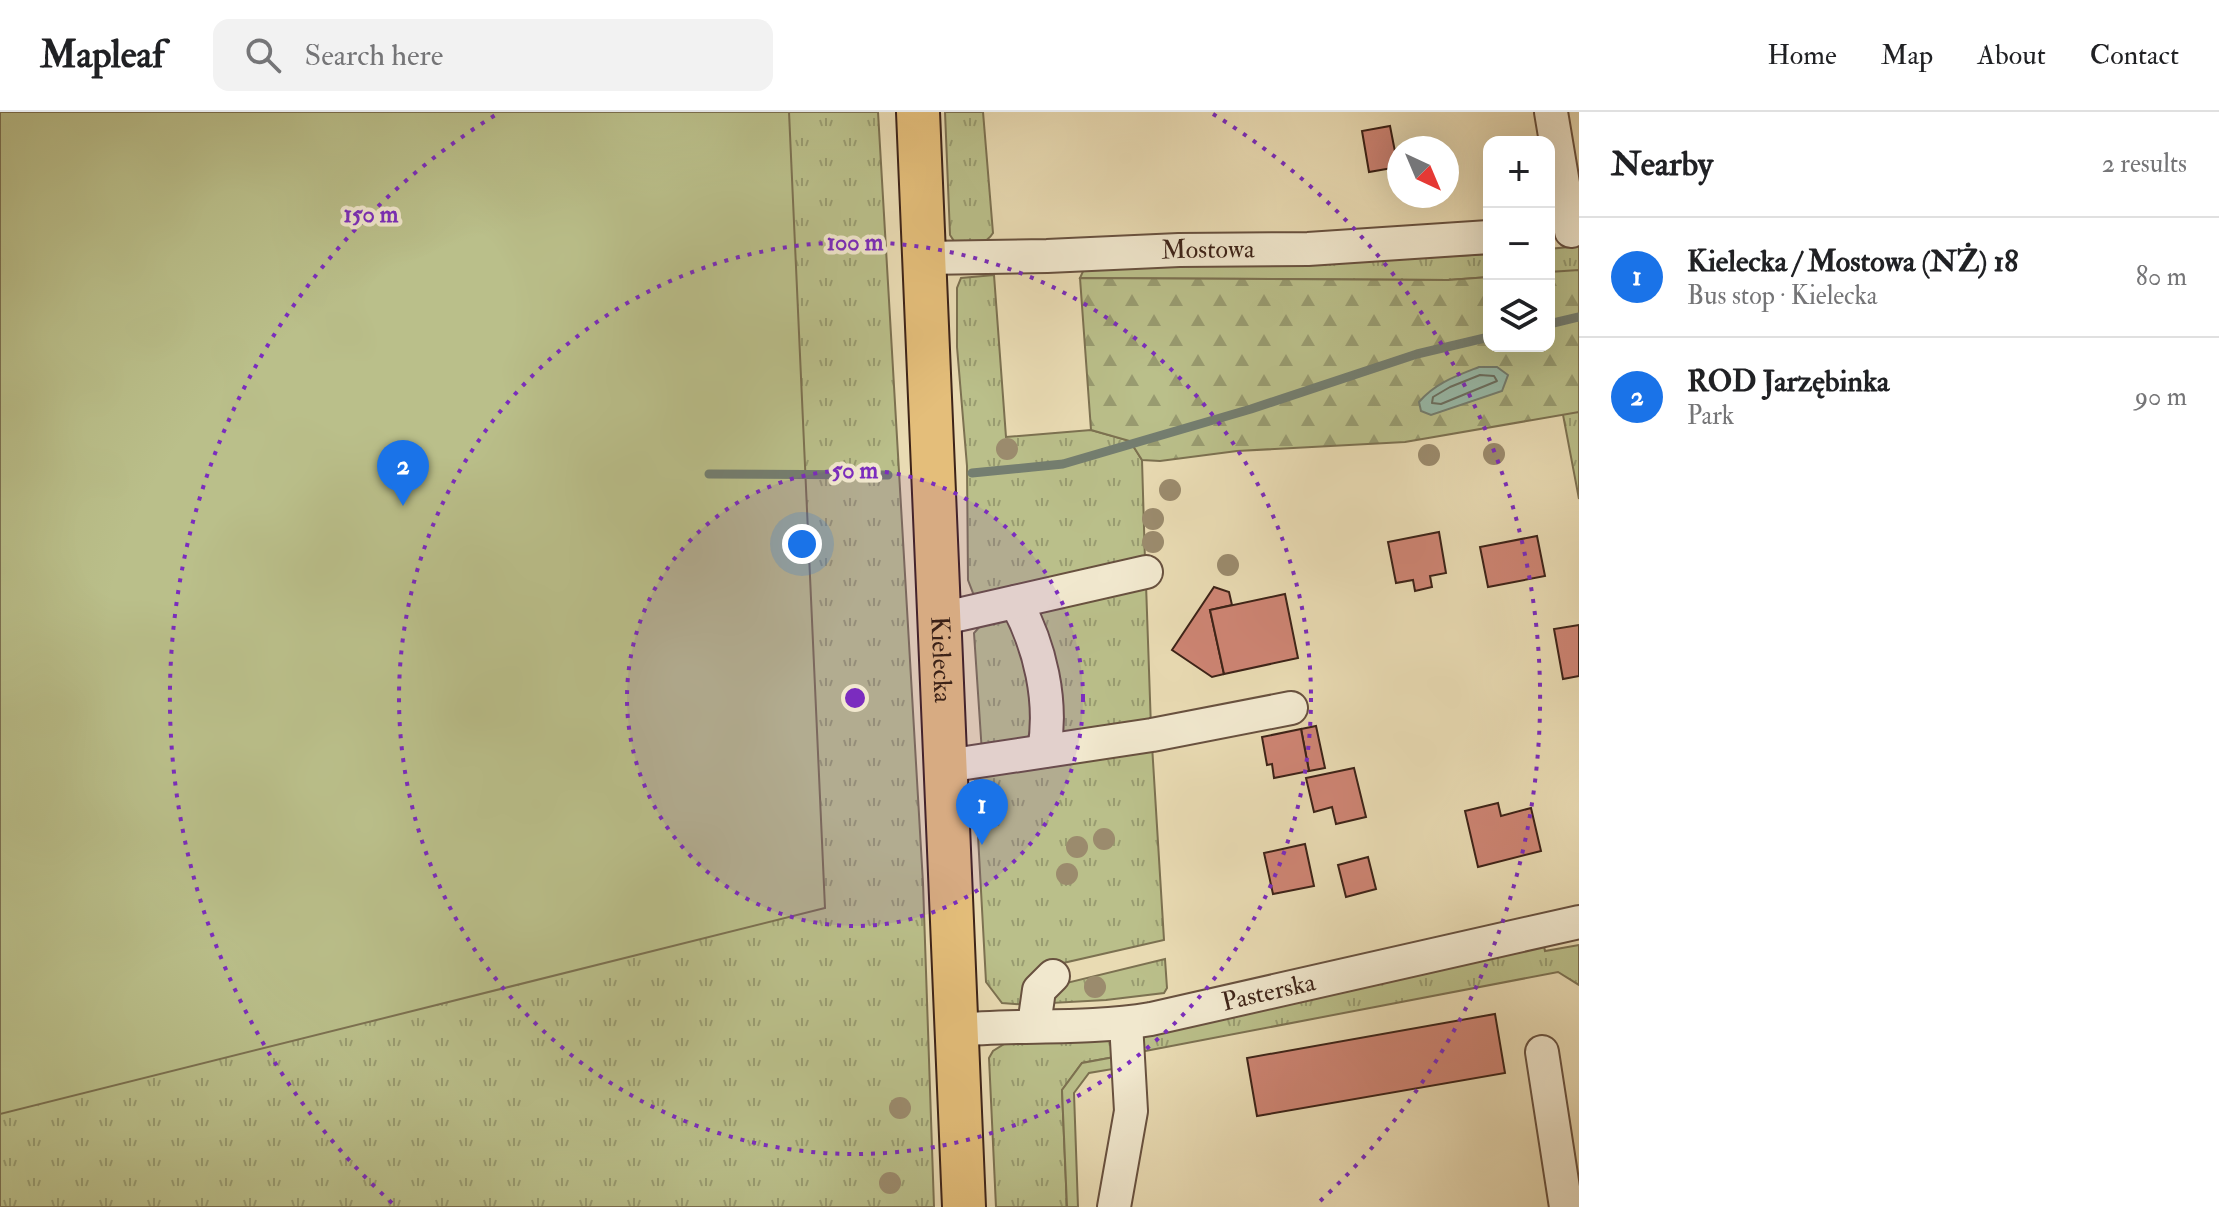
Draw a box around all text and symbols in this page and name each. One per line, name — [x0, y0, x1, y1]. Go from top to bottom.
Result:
search box — [213, 19, 773, 91]
text: Mapleaf — [40, 31, 165, 79]
icon: search — [241, 33, 285, 77]
text: Search here — [305, 37, 443, 74]
text: Home — [1767, 38, 1837, 73]
text: Map — [1881, 38, 1933, 73]
text: About — [1977, 38, 2046, 73]
text: Contact — [2090, 38, 2179, 73]
north arrow — [1387, 136, 1459, 208]
map controls — [1483, 136, 1555, 352]
button: + — [1483, 136, 1555, 208]
text: Nearby — [1611, 143, 1713, 186]
text: 2 results — [2102, 148, 2187, 180]
text: 150 m — [344, 199, 399, 230]
button: − — [1483, 208, 1555, 280]
text: 100 m — [827, 227, 884, 258]
street label: Mostowa — [1160, 233, 1255, 267]
text: Kielecka / Mostowa (NŻ) 18 — [1687, 243, 2018, 280]
text: 1 — [1632, 261, 1642, 293]
text: 80 m — [2136, 261, 2187, 293]
button: layers — [1483, 280, 1555, 352]
text: Bus stop · Kielecka — [1687, 280, 1878, 312]
text: ROD Jarzębinka — [1687, 363, 1889, 400]
text: 2 — [1630, 381, 1644, 413]
text: 90 m — [2135, 381, 2187, 413]
text: Park — [1687, 400, 1734, 432]
pin: 2 — [377, 440, 429, 506]
text: 50 m — [832, 455, 879, 486]
your location — [782, 524, 822, 564]
street label: Kielecka — [923, 616, 959, 704]
centre of rings — [841, 684, 869, 712]
pin: 1 — [956, 779, 1008, 845]
street label: Pasterska — [1219, 966, 1319, 1018]

